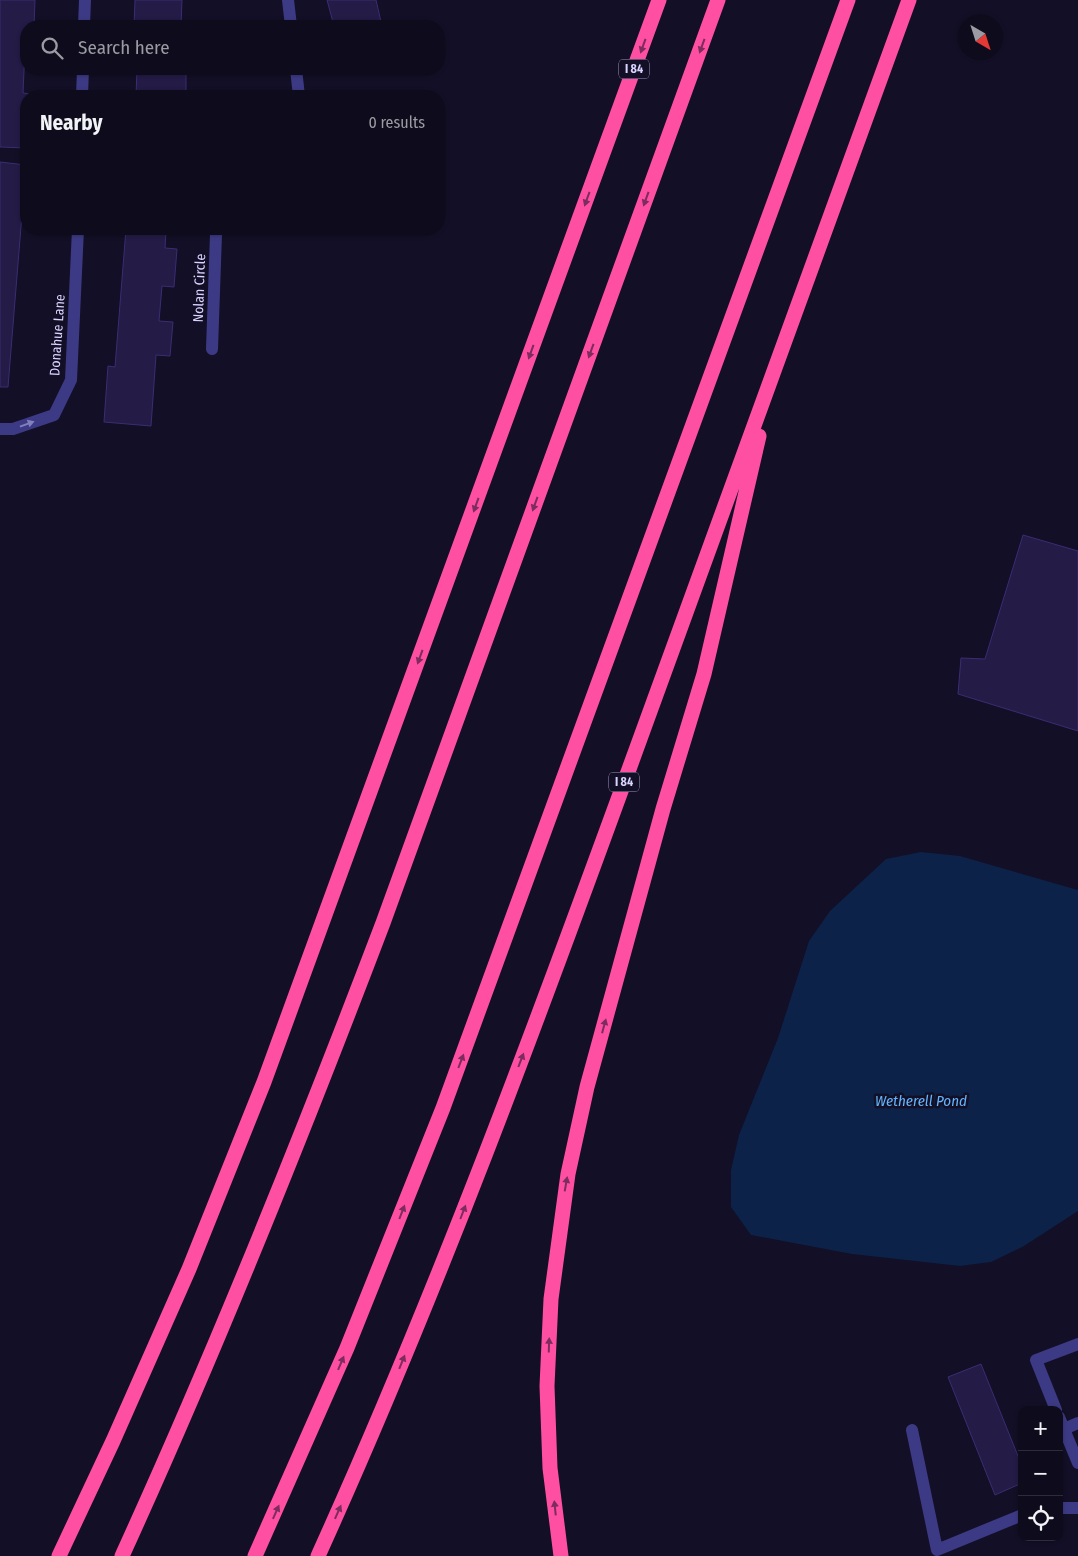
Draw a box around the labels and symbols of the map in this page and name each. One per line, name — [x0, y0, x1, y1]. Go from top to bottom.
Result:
north arrow — [958, 15, 1003, 60]
one-way arrow — [639, 39, 647, 54]
one-way arrow — [698, 39, 706, 54]
road number: I 84 — [619, 60, 649, 78]
one-way arrow — [642, 191, 649, 206]
one-way arrow — [583, 192, 590, 207]
street label: Nolan Circle — [190, 253, 209, 323]
street label: Donahue Lane — [46, 294, 69, 376]
one-way arrow — [587, 344, 595, 359]
one-way arrow — [527, 345, 535, 360]
one-way arrow — [20, 420, 35, 428]
one-way arrow — [531, 497, 539, 512]
one-way arrow — [472, 498, 480, 513]
one-way arrow — [416, 650, 423, 665]
road number: I 84 — [609, 772, 639, 792]
one-way arrow — [600, 1019, 608, 1034]
one-way arrow — [517, 1052, 525, 1067]
one-way arrow — [457, 1053, 465, 1068]
water label: Wetherell Pond — [875, 1092, 967, 1110]
one-way arrow — [563, 1176, 571, 1192]
one-way arrow — [460, 1204, 467, 1219]
one-way arrow — [399, 1205, 406, 1220]
one-way arrow — [545, 1337, 553, 1353]
one-way arrow — [398, 1354, 406, 1369]
one-way arrow — [337, 1356, 345, 1370]
one-way arrow — [551, 1499, 559, 1515]
one-way arrow — [272, 1505, 280, 1519]
one-way arrow — [334, 1505, 342, 1519]

